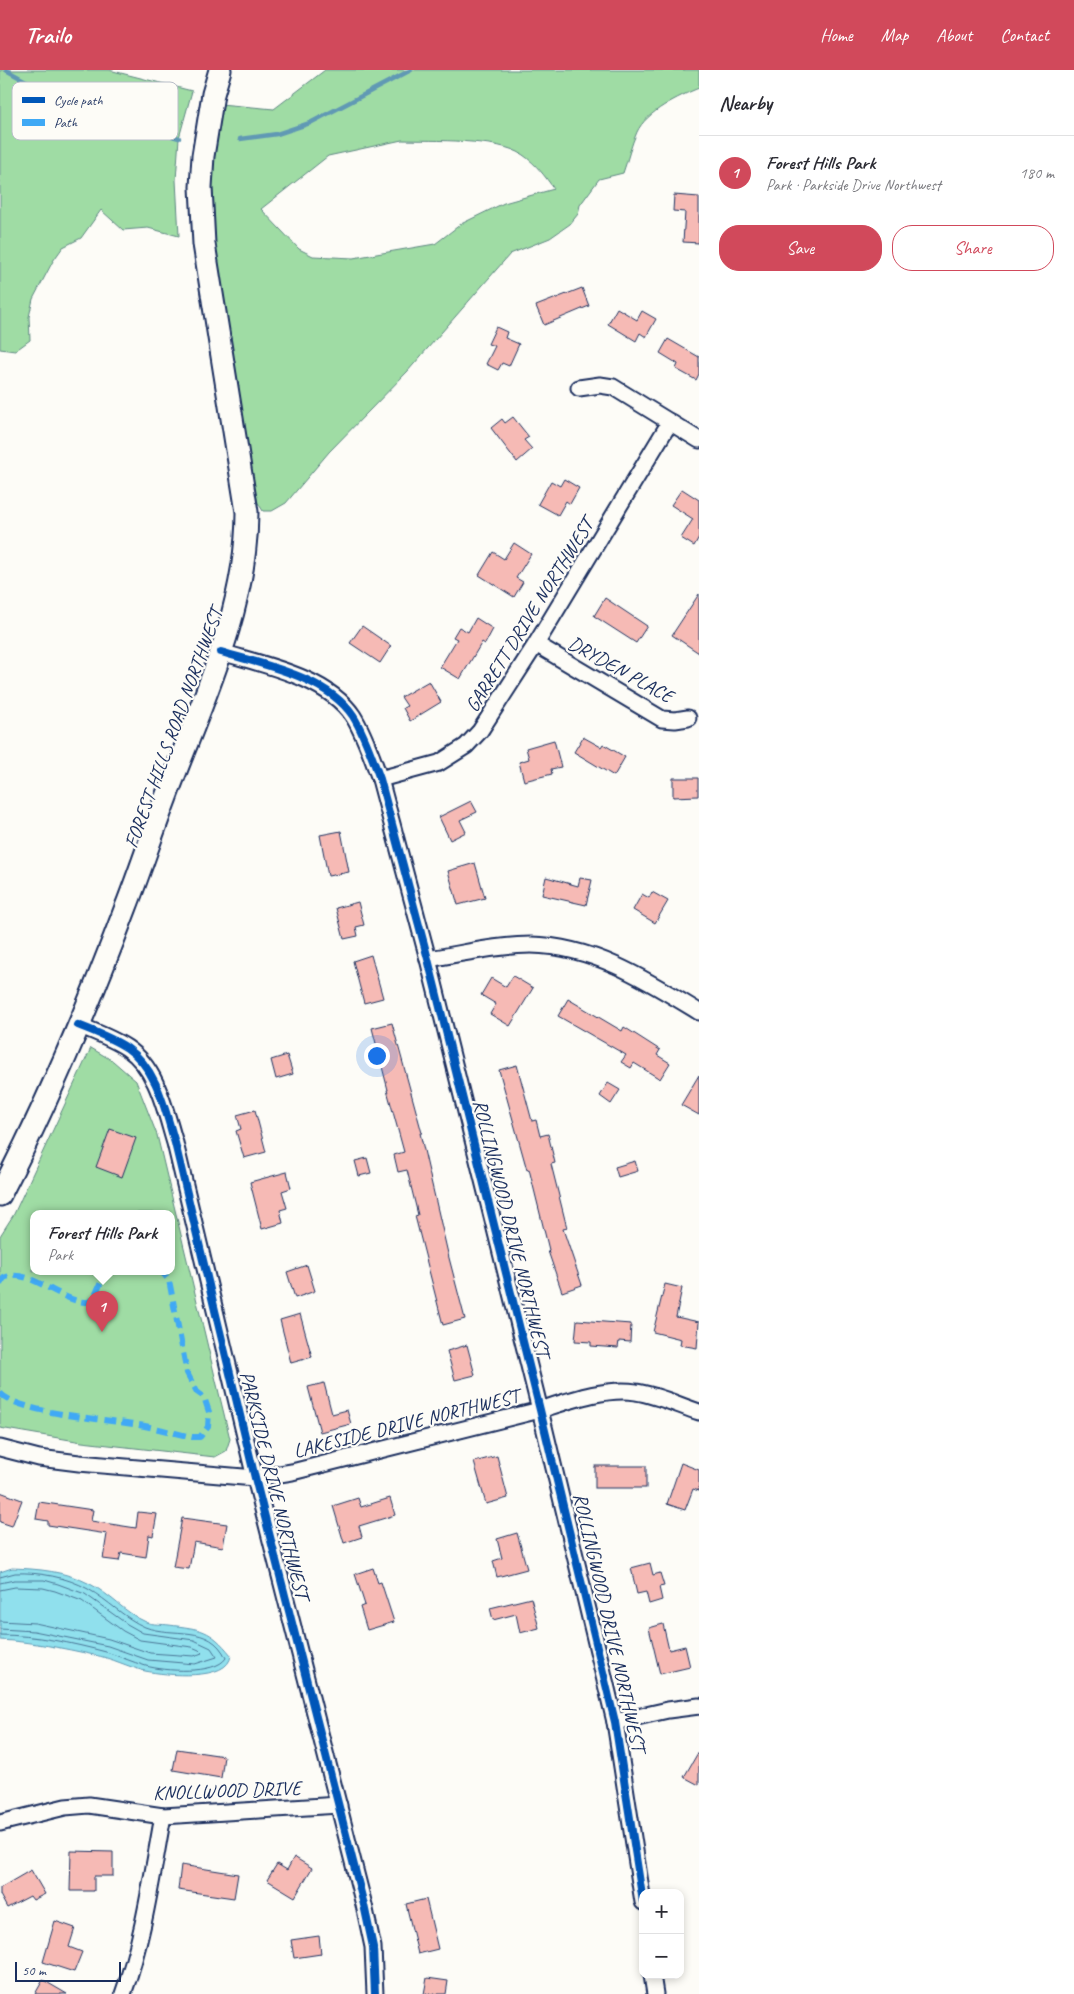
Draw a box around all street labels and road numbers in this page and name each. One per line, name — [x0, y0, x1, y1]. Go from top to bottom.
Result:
street label: GARRETT DRIVE NORTHWEST — [460, 510, 602, 717]
street label: FOREST HILLS ROAD NORTHWEST — [118, 601, 230, 851]
street label: DRYDEN PLACE — [564, 630, 680, 710]
street label: ROLLINGWOOD DRIVE NORTHWEST — [467, 1097, 557, 1364]
street label: PARKSIDE DRIVE NORTHWEST — [234, 1369, 316, 1606]
street label: LAKESIDE DRIVE NORTHWEST — [291, 1382, 526, 1464]
street label: ROLLINGWOOD DRIVE NORTHWEST — [568, 1490, 653, 1758]
street label: KNOLLWOOD DRIVE — [153, 1775, 305, 1806]

